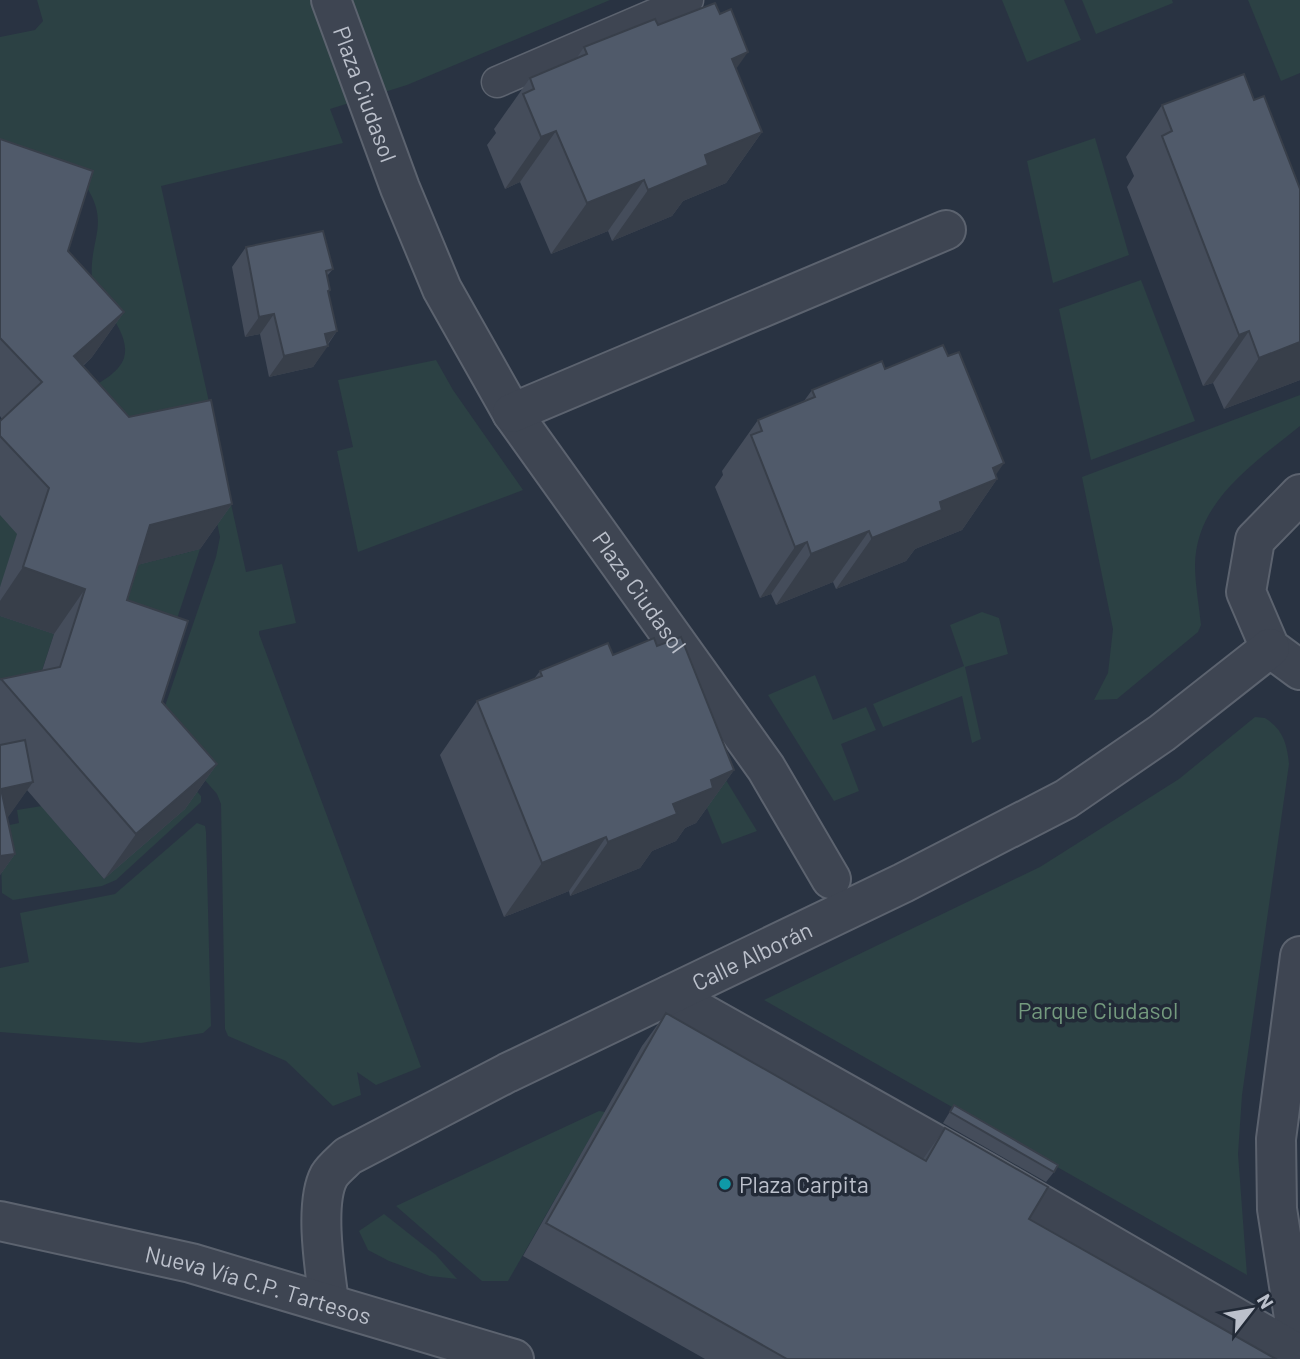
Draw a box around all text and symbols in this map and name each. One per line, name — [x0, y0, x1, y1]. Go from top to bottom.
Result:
street label: Plaza Ciudasol — [328, 22, 403, 166]
street label: Plaza Ciudasol — [587, 526, 693, 658]
street label: Calle Alborán — [687, 915, 816, 996]
park label: Parque Ciudasol — [1018, 996, 1178, 1024]
place label: Plaza Carpita — [739, 1170, 869, 1198]
marker: Plaza Carpita — [717, 1176, 733, 1192]
street label: Nueva Vía C.P. Tartesos — [143, 1239, 375, 1330]
north arrow — [1216, 1275, 1286, 1345]
text: N — [1253, 1290, 1279, 1312]

